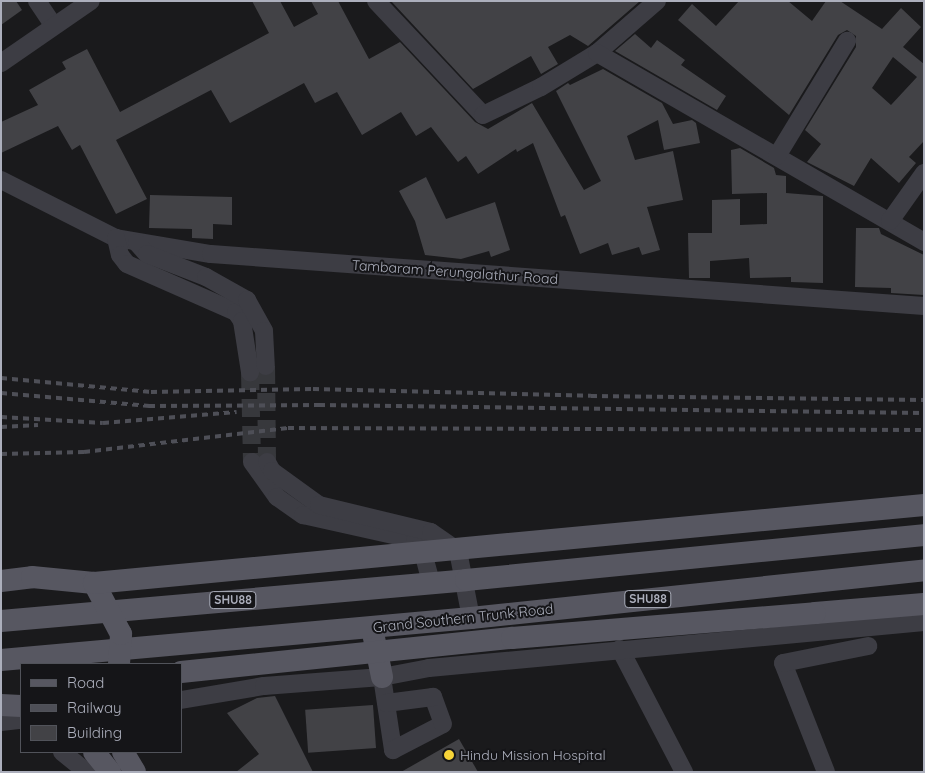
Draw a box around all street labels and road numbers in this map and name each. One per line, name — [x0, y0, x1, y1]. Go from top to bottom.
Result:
street label: Tambaram Perungalathur Road — [351, 256, 559, 288]
road number: SHU88 — [209, 590, 257, 610]
road number: SHU88 — [624, 590, 672, 608]
street label: Grand Southern Trunk Road — [372, 600, 554, 636]

